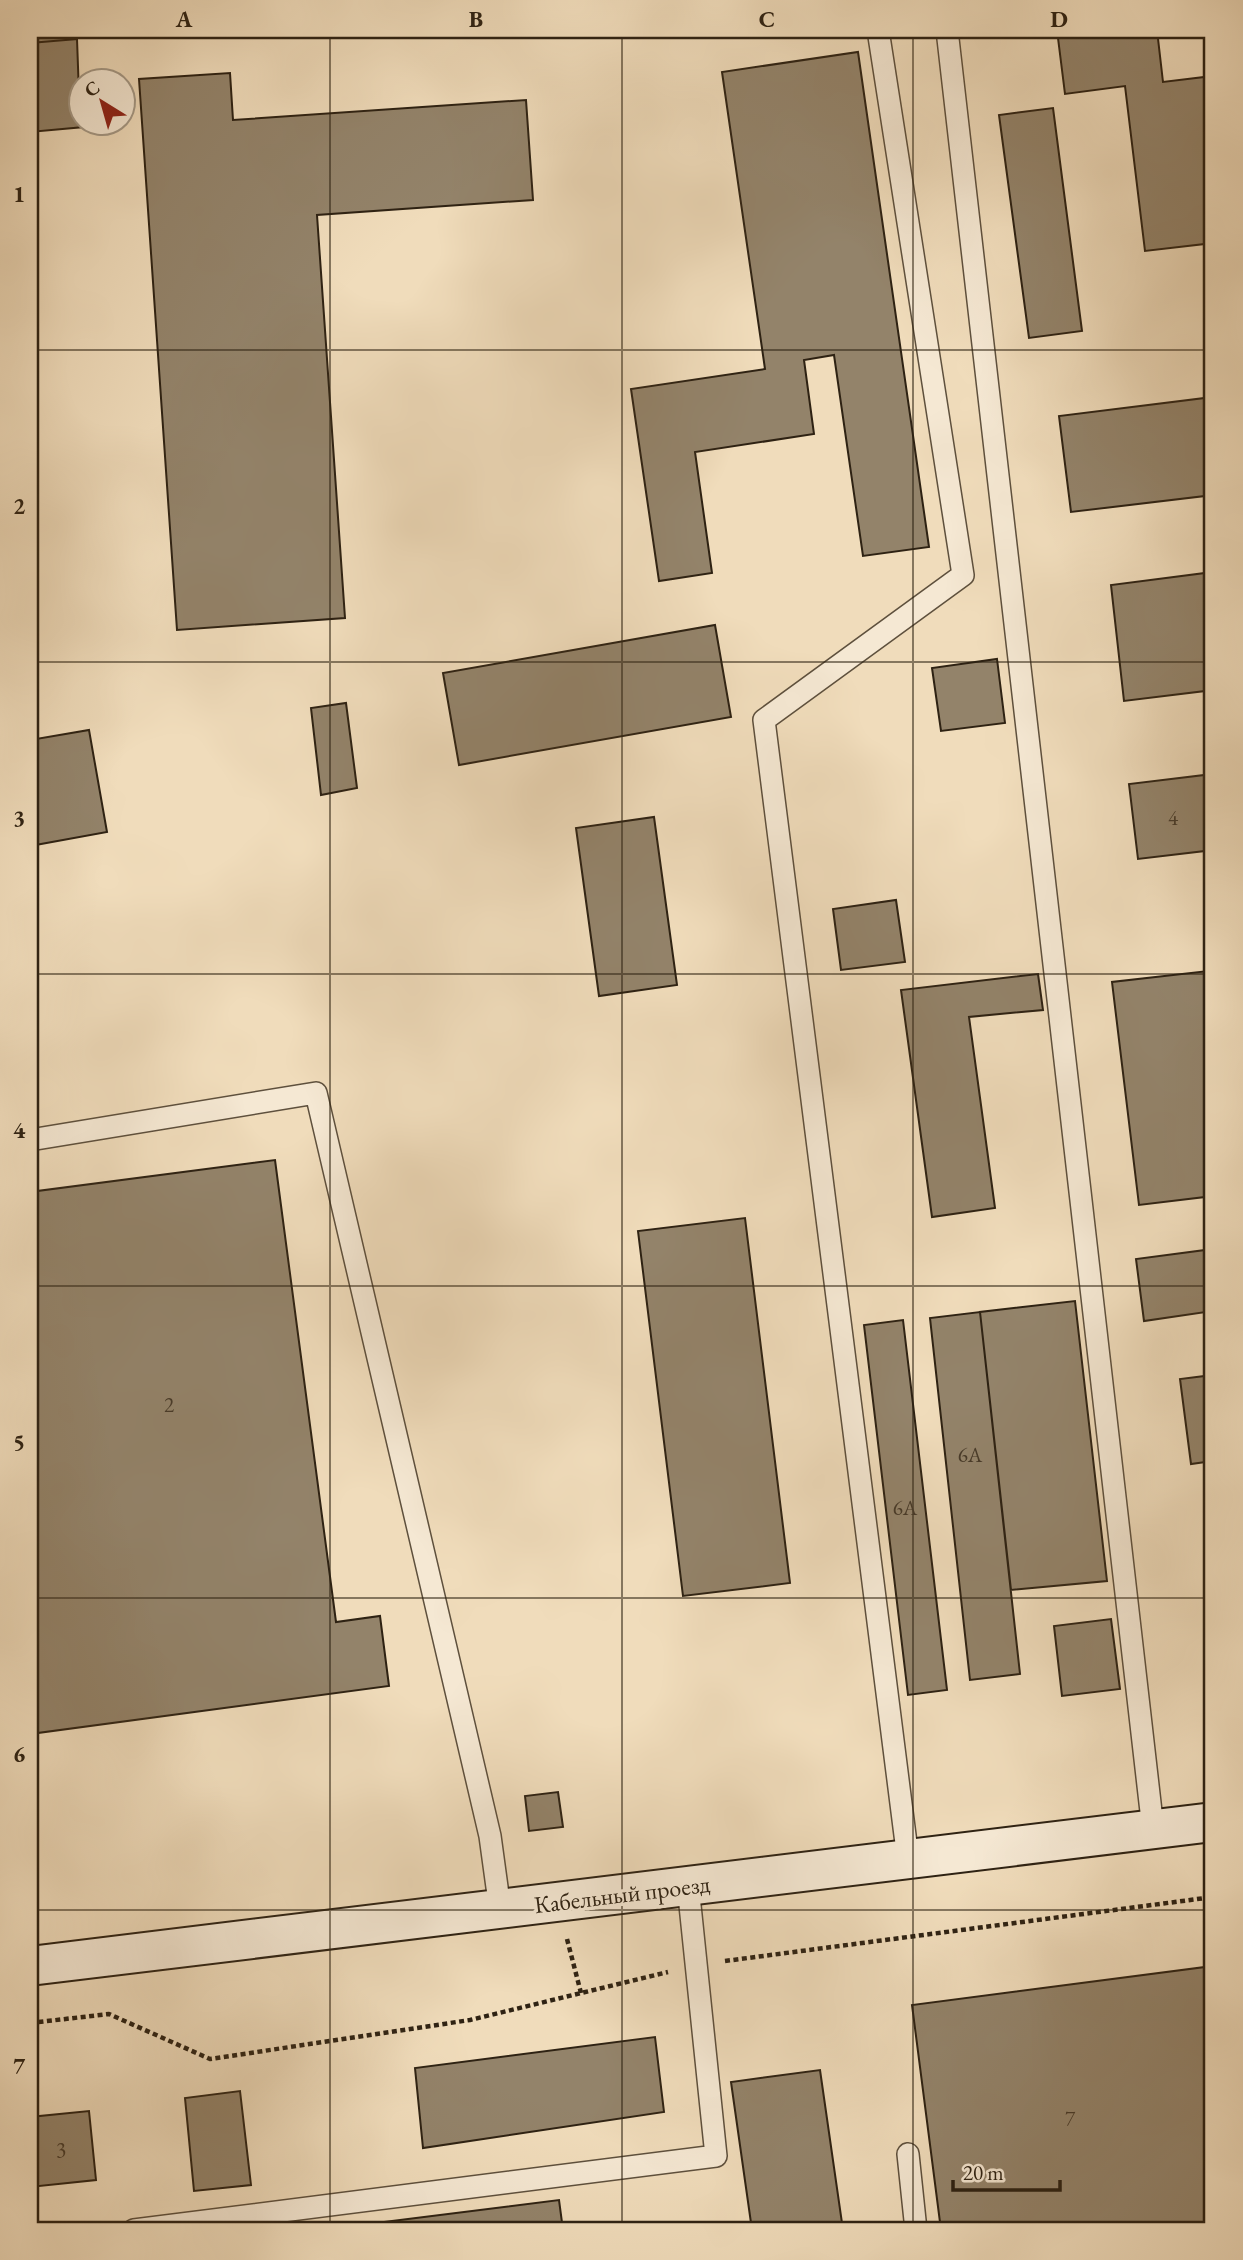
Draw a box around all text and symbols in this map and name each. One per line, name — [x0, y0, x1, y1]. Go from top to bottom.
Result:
text: A — [175, 4, 193, 34]
text: B — [469, 4, 483, 34]
text: C — [759, 4, 775, 34]
text: D — [1050, 4, 1068, 34]
north arrow — [66, 66, 136, 136]
text: С — [79, 75, 105, 103]
text: 1 — [13, 179, 25, 209]
text: 2 — [13, 491, 25, 521]
text: 3 — [13, 803, 25, 833]
house number: 4 — [1168, 804, 1179, 831]
text: 4 — [13, 1115, 26, 1145]
house number: 2 — [164, 1391, 174, 1418]
text: 5 — [13, 1427, 25, 1457]
house number: 6А — [958, 1441, 983, 1468]
house number: 6А — [893, 1494, 918, 1521]
text: 6 — [13, 1739, 25, 1769]
street label: Кабельный проезд — [532, 1868, 712, 1920]
text: 7 — [13, 2051, 26, 2081]
house number: 7 — [1065, 2105, 1076, 2132]
house number: 3 — [56, 2136, 66, 2163]
scale bar — [953, 2148, 1059, 2192]
text: 20 m — [963, 2159, 1004, 2186]

